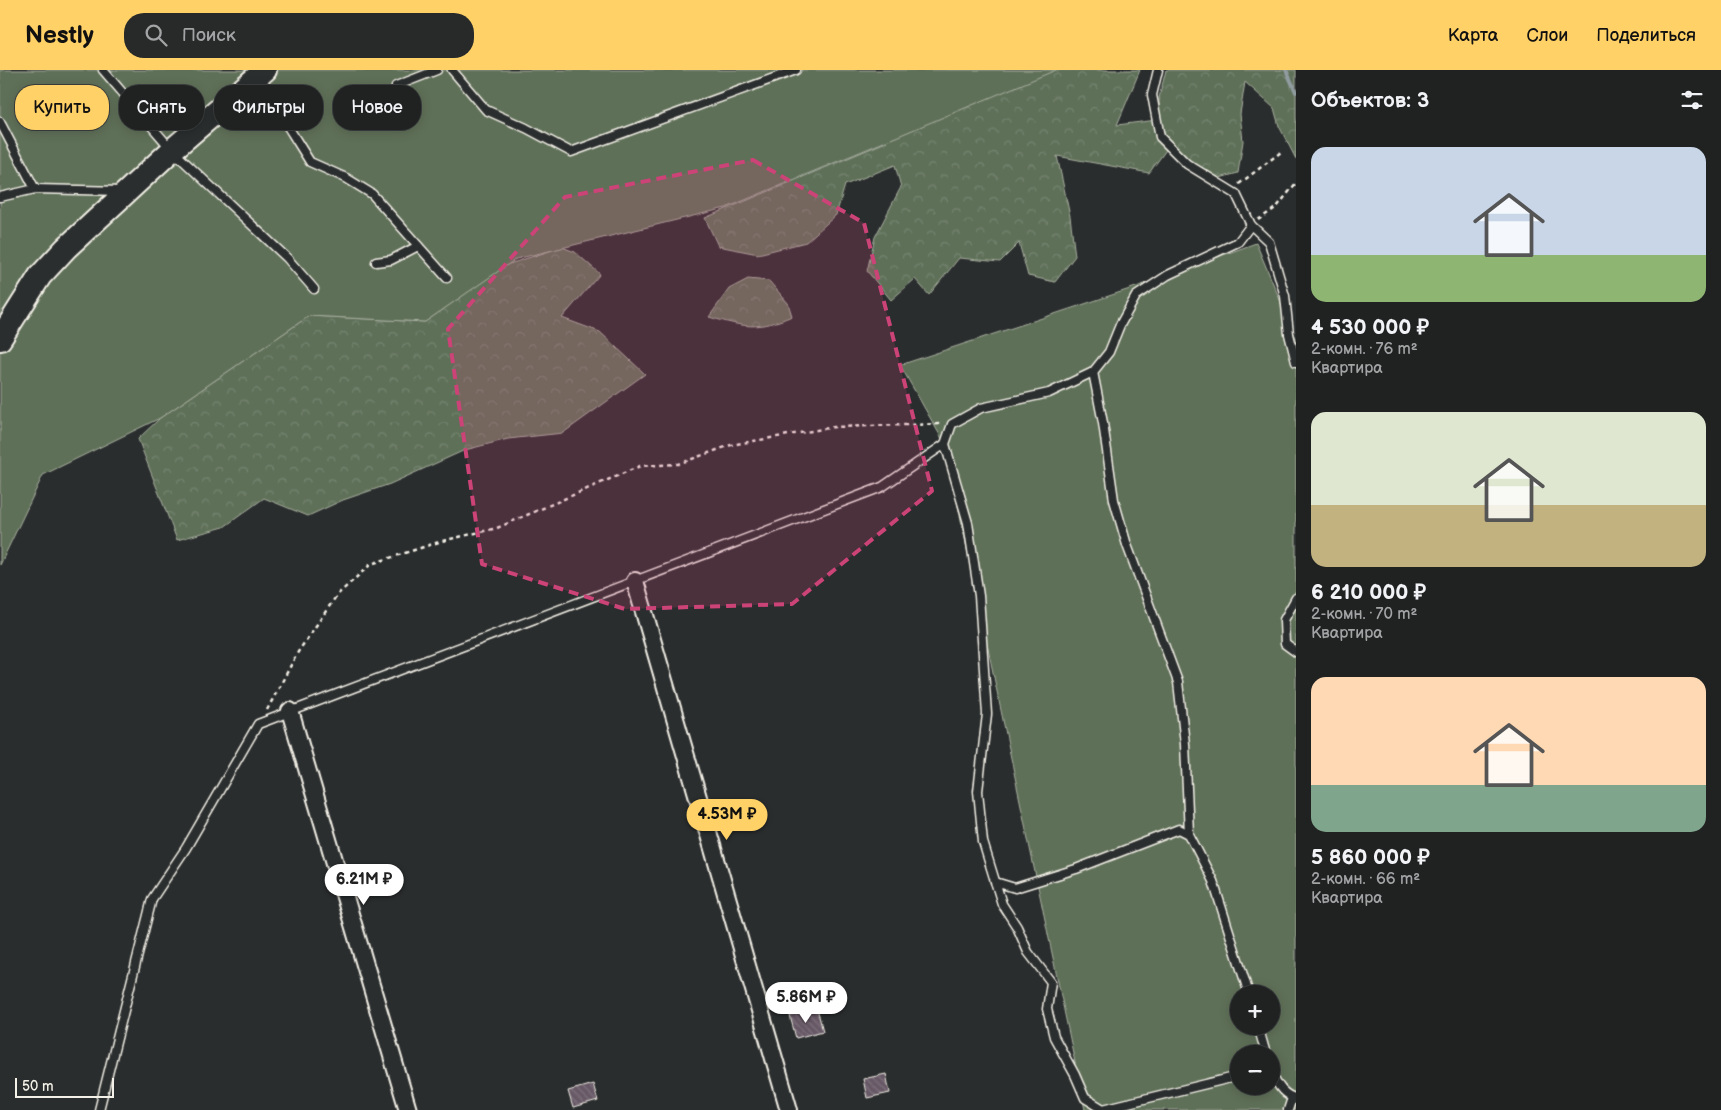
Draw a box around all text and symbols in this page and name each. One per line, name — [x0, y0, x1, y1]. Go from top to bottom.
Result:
search box — [124, 13, 474, 58]
text: Nestly — [25, 21, 94, 50]
icon: search — [142, 21, 170, 49]
text: Поиск — [182, 24, 236, 47]
text: Карта — [1448, 25, 1498, 46]
text: Слои — [1526, 25, 1568, 46]
text: Поделиться — [1596, 25, 1696, 46]
chip: Купить — [15, 85, 109, 130]
chip: Снять — [119, 85, 204, 130]
chip: Фильтры — [214, 85, 323, 130]
chip: Новое — [333, 85, 421, 130]
icon: filters — [1678, 86, 1706, 114]
text: Объектов: 3 — [1311, 88, 1429, 113]
icon: home — [1464, 180, 1554, 270]
text: 4 530 000 ₽ — [1311, 315, 1429, 340]
text: 2-комн. · 76 m² — [1311, 340, 1418, 359]
text: Квартира — [1311, 359, 1383, 378]
icon: home — [1464, 445, 1554, 535]
text: 6 210 000 ₽ — [1311, 580, 1426, 605]
text: 2-комн. · 70 m² — [1311, 605, 1417, 624]
text: Квартира — [1311, 624, 1383, 643]
icon: home — [1464, 710, 1554, 800]
pin: 4.53M ₽ — [681, 798, 773, 841]
text: 4.53M ₽ — [698, 805, 756, 824]
text: 5 860 000 ₽ — [1311, 845, 1430, 870]
pin: 6.21M ₽ — [318, 864, 410, 906]
text: 6.21M ₽ — [336, 870, 392, 889]
text: 2-комн. · 66 m² — [1311, 870, 1420, 889]
text: Квартира — [1311, 889, 1383, 908]
pin: 5.86M ₽ — [760, 982, 852, 1024]
map controls — [1230, 985, 1280, 1095]
button: + — [1230, 985, 1280, 1035]
text: 5.86M ₽ — [776, 988, 836, 1007]
button: − — [1230, 1045, 1280, 1095]
scale bar — [15, 1075, 114, 1098]
text: 50 m — [22, 1078, 54, 1095]

